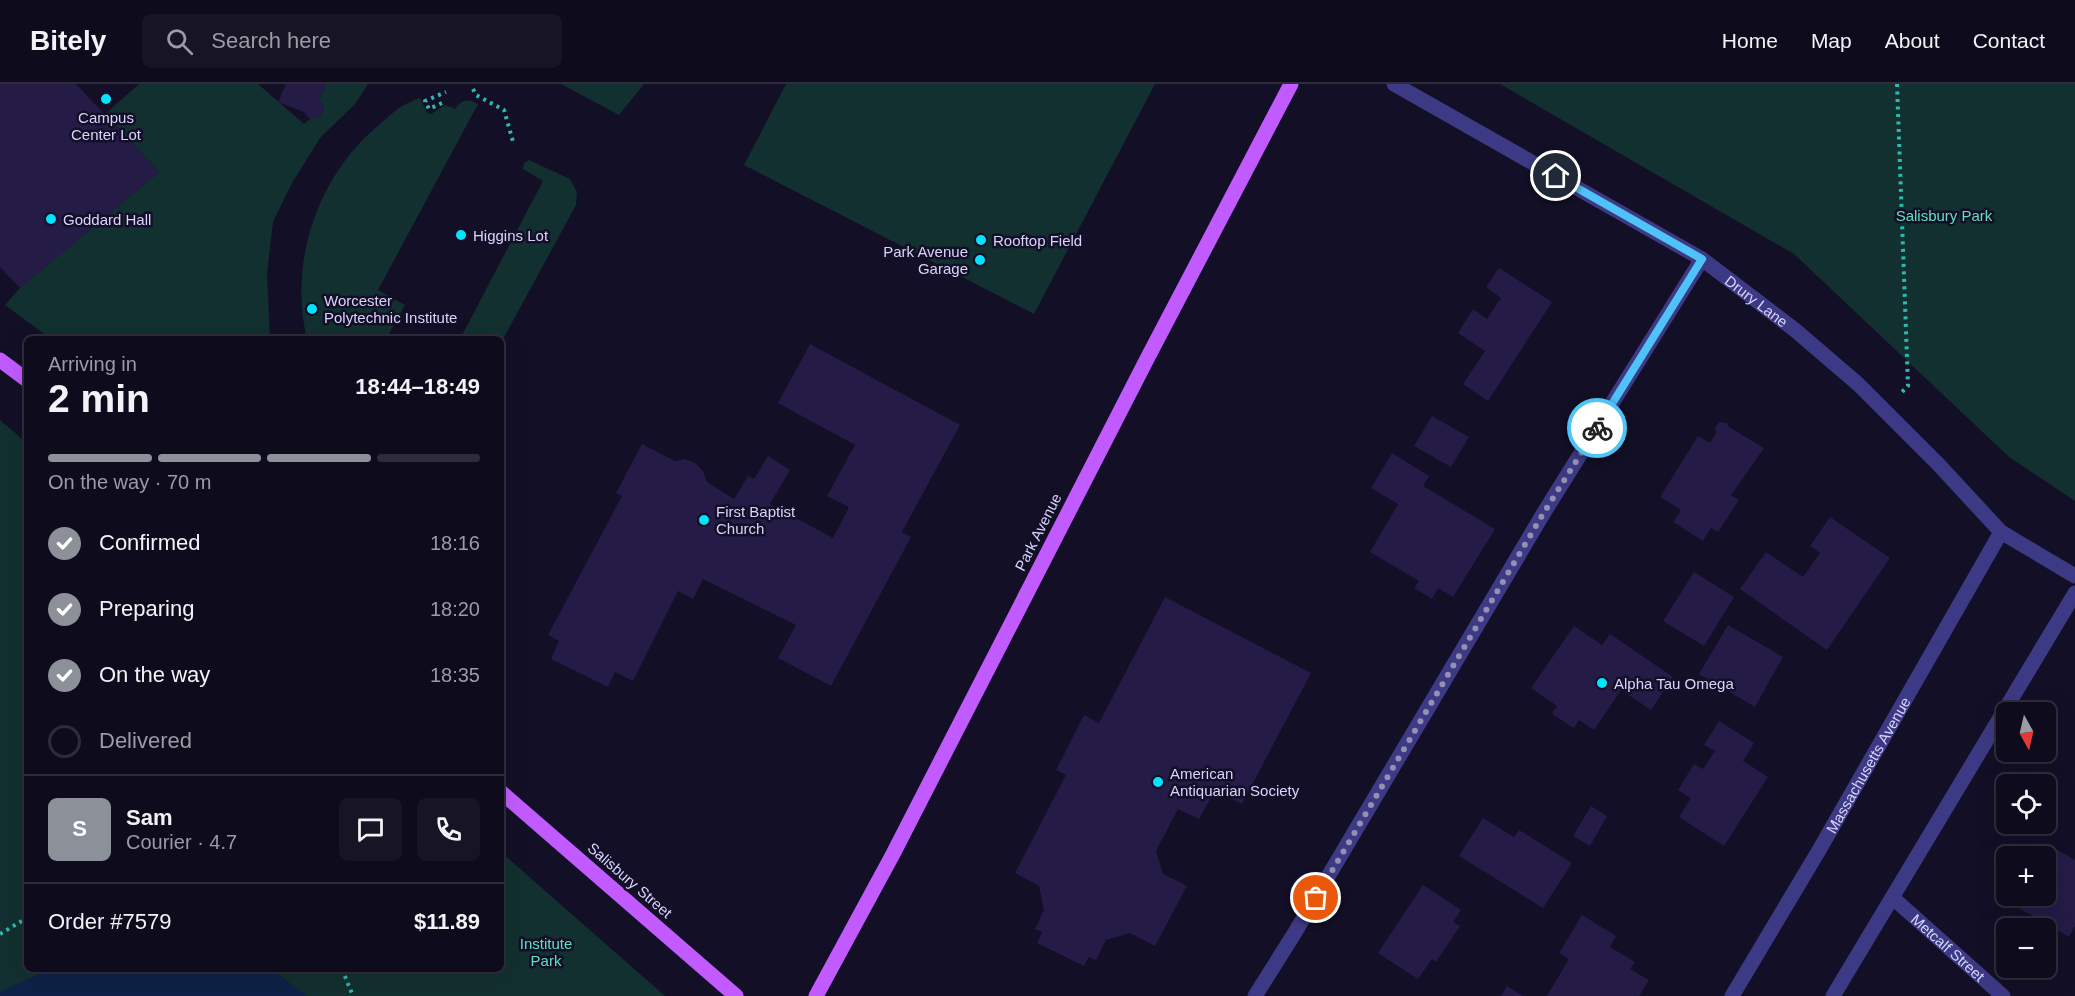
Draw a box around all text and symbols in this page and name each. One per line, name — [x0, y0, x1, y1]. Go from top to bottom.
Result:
search box — [142, 14, 562, 68]
text: Bitely — [30, 25, 106, 56]
icon: search — [163, 25, 196, 58]
text: Search here — [211, 28, 331, 53]
text: Home — [1722, 29, 1778, 52]
text: Map — [1811, 29, 1852, 52]
text: About — [1885, 29, 1940, 52]
text: Contact — [1973, 29, 2045, 52]
marker: Campus Center Lot — [99, 92, 113, 106]
place label: Campus Center Lot — [71, 109, 142, 143]
pin — [1530, 150, 1581, 201]
icon: home — [1539, 159, 1572, 192]
park label: Salisbury Park — [1896, 207, 1993, 224]
place label: Goddard Hall — [63, 211, 151, 228]
marker: Goddard Hall — [44, 212, 58, 226]
place label: Higgins Lot — [473, 227, 549, 244]
marker: Higgins Lot — [454, 228, 468, 242]
place label: Rooftop Field — [993, 232, 1082, 249]
marker: Rooftop Field — [974, 233, 988, 247]
place label: Park Avenue Garage — [883, 243, 968, 277]
marker: Park Avenue Garage — [973, 253, 987, 267]
street label: Drury Lane — [1722, 271, 1791, 330]
place label: Worcester Polytechnic Institute — [324, 292, 457, 326]
marker: Worcester Polytechnic Institute — [305, 302, 319, 316]
text: Arriving in — [48, 353, 137, 375]
text: 18:44–18:49 — [355, 374, 480, 399]
text: 2 min — [48, 377, 150, 420]
courier — [1567, 398, 1627, 458]
icon: bike — [1581, 412, 1614, 445]
text: On the way · 70 m — [48, 471, 211, 493]
street label: Park Avenue — [1011, 490, 1065, 574]
place label: First Baptist Church — [716, 503, 796, 537]
marker: First Baptist Church — [697, 513, 711, 527]
icon: check — [48, 527, 81, 560]
text: Confirmed — [99, 530, 200, 555]
text: 18:16 — [430, 532, 480, 554]
icon: check — [48, 593, 81, 626]
text: Preparing — [99, 596, 194, 621]
text: 18:20 — [430, 598, 480, 620]
icon: check — [48, 659, 81, 692]
text: On the way — [99, 662, 210, 687]
text: 18:35 — [430, 664, 480, 686]
place label: Alpha Tau Omega — [1614, 675, 1734, 692]
marker: Alpha Tau Omega — [1595, 676, 1609, 690]
street label: Massachusetts Avenue — [1822, 694, 1913, 836]
north arrow — [1996, 702, 2056, 762]
map controls — [1996, 702, 2056, 978]
text: Delivered — [99, 728, 192, 753]
place label: American Antiquarian Society — [1170, 765, 1300, 799]
button: locate — [1996, 774, 2056, 834]
marker: American Antiquarian Society — [1151, 775, 1165, 789]
button: chat — [339, 798, 402, 861]
button: phone — [417, 798, 480, 861]
text: Sam — [126, 805, 172, 830]
text: S — [72, 816, 87, 841]
text: Courier · 4.7 — [126, 831, 237, 853]
street label: Salisbury Street — [584, 839, 676, 922]
button: + — [1996, 846, 2056, 906]
pin — [1290, 872, 1341, 923]
icon: bag — [1299, 881, 1332, 914]
text: Order #7579 — [48, 909, 172, 934]
text: $11.89 — [414, 909, 480, 934]
street label: Metcalf Street — [1908, 910, 1989, 985]
button: − — [1996, 918, 2056, 978]
park label: Institute Park — [520, 935, 572, 969]

